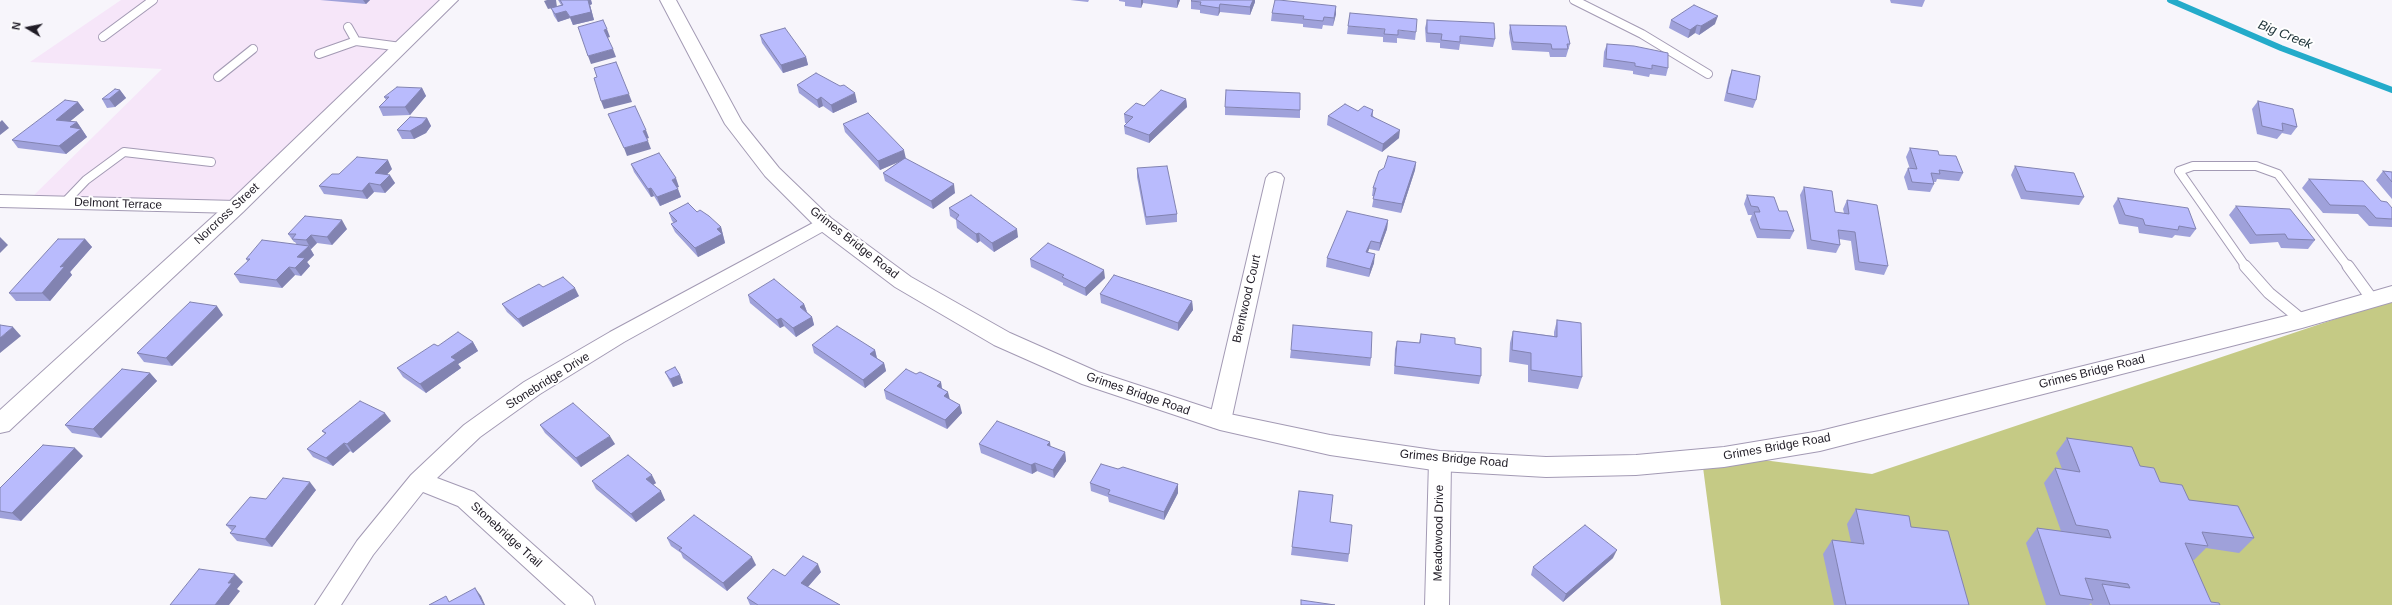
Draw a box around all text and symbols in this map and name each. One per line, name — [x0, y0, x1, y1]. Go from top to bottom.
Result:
north arrow — [8, 8, 48, 48]
water label: Big Creek — [2256, 17, 2314, 53]
text: N — [10, 21, 23, 31]
street label: Norcross Street — [192, 180, 262, 248]
street label: Delmont Terrace — [74, 195, 162, 213]
street label: Grimes Bridge Road — [807, 204, 901, 282]
street label: Brentwood Court — [1230, 254, 1264, 344]
street label: Stonebridge Drive — [503, 349, 593, 413]
street label: Grimes Bridge Road — [2038, 352, 2146, 392]
street label: Grimes Bridge Road — [1084, 369, 1192, 419]
street label: Grimes Bridge Road — [1722, 430, 1832, 464]
street label: Grimes Bridge Road — [1399, 447, 1509, 471]
street label: Meadowood Drive — [1431, 485, 1447, 581]
street label: Stonebridge Trail — [467, 499, 545, 571]

